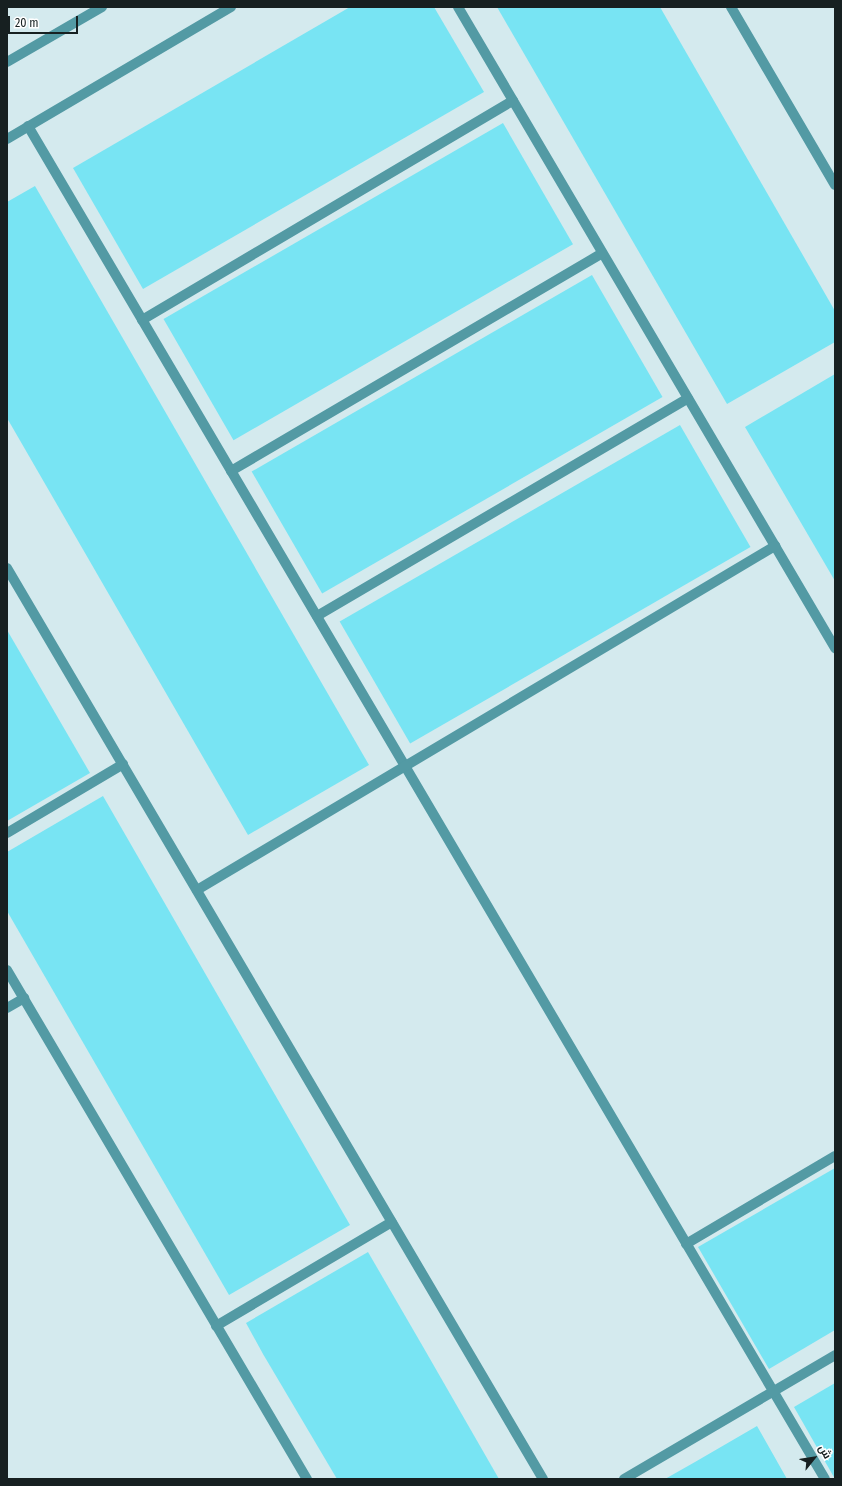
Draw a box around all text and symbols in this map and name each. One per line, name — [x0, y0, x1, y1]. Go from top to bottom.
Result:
scale bar — [10, 8, 80, 34]
text: 20 m — [15, 16, 39, 30]
north arrow — [794, 1438, 834, 1478]
text: ش — [816, 1442, 834, 1461]

